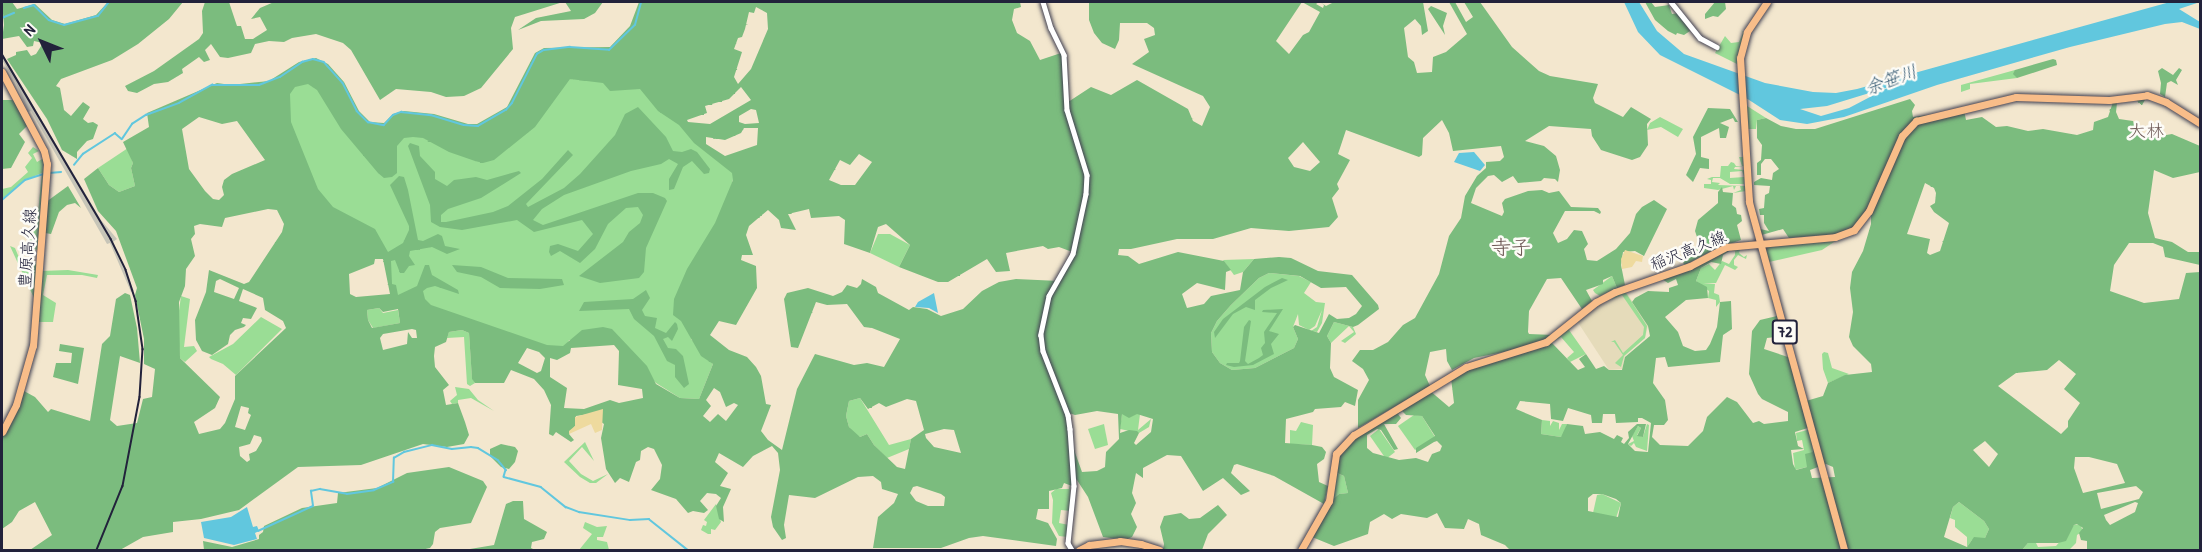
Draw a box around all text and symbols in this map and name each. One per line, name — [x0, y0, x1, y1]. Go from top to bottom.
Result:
north arrow — [12, 12, 72, 72]
text: N — [18, 19, 40, 40]
water label: 余笹川 — [1862, 61, 1920, 99]
district label: 大林 — [2128, 120, 2164, 142]
street label: 豊原高久線 — [15, 207, 39, 289]
street label: 稲沢高久線 — [1647, 226, 1729, 274]
district label: 寺子 — [1491, 234, 1531, 258]
road number: 72 — [1772, 320, 1798, 344]

